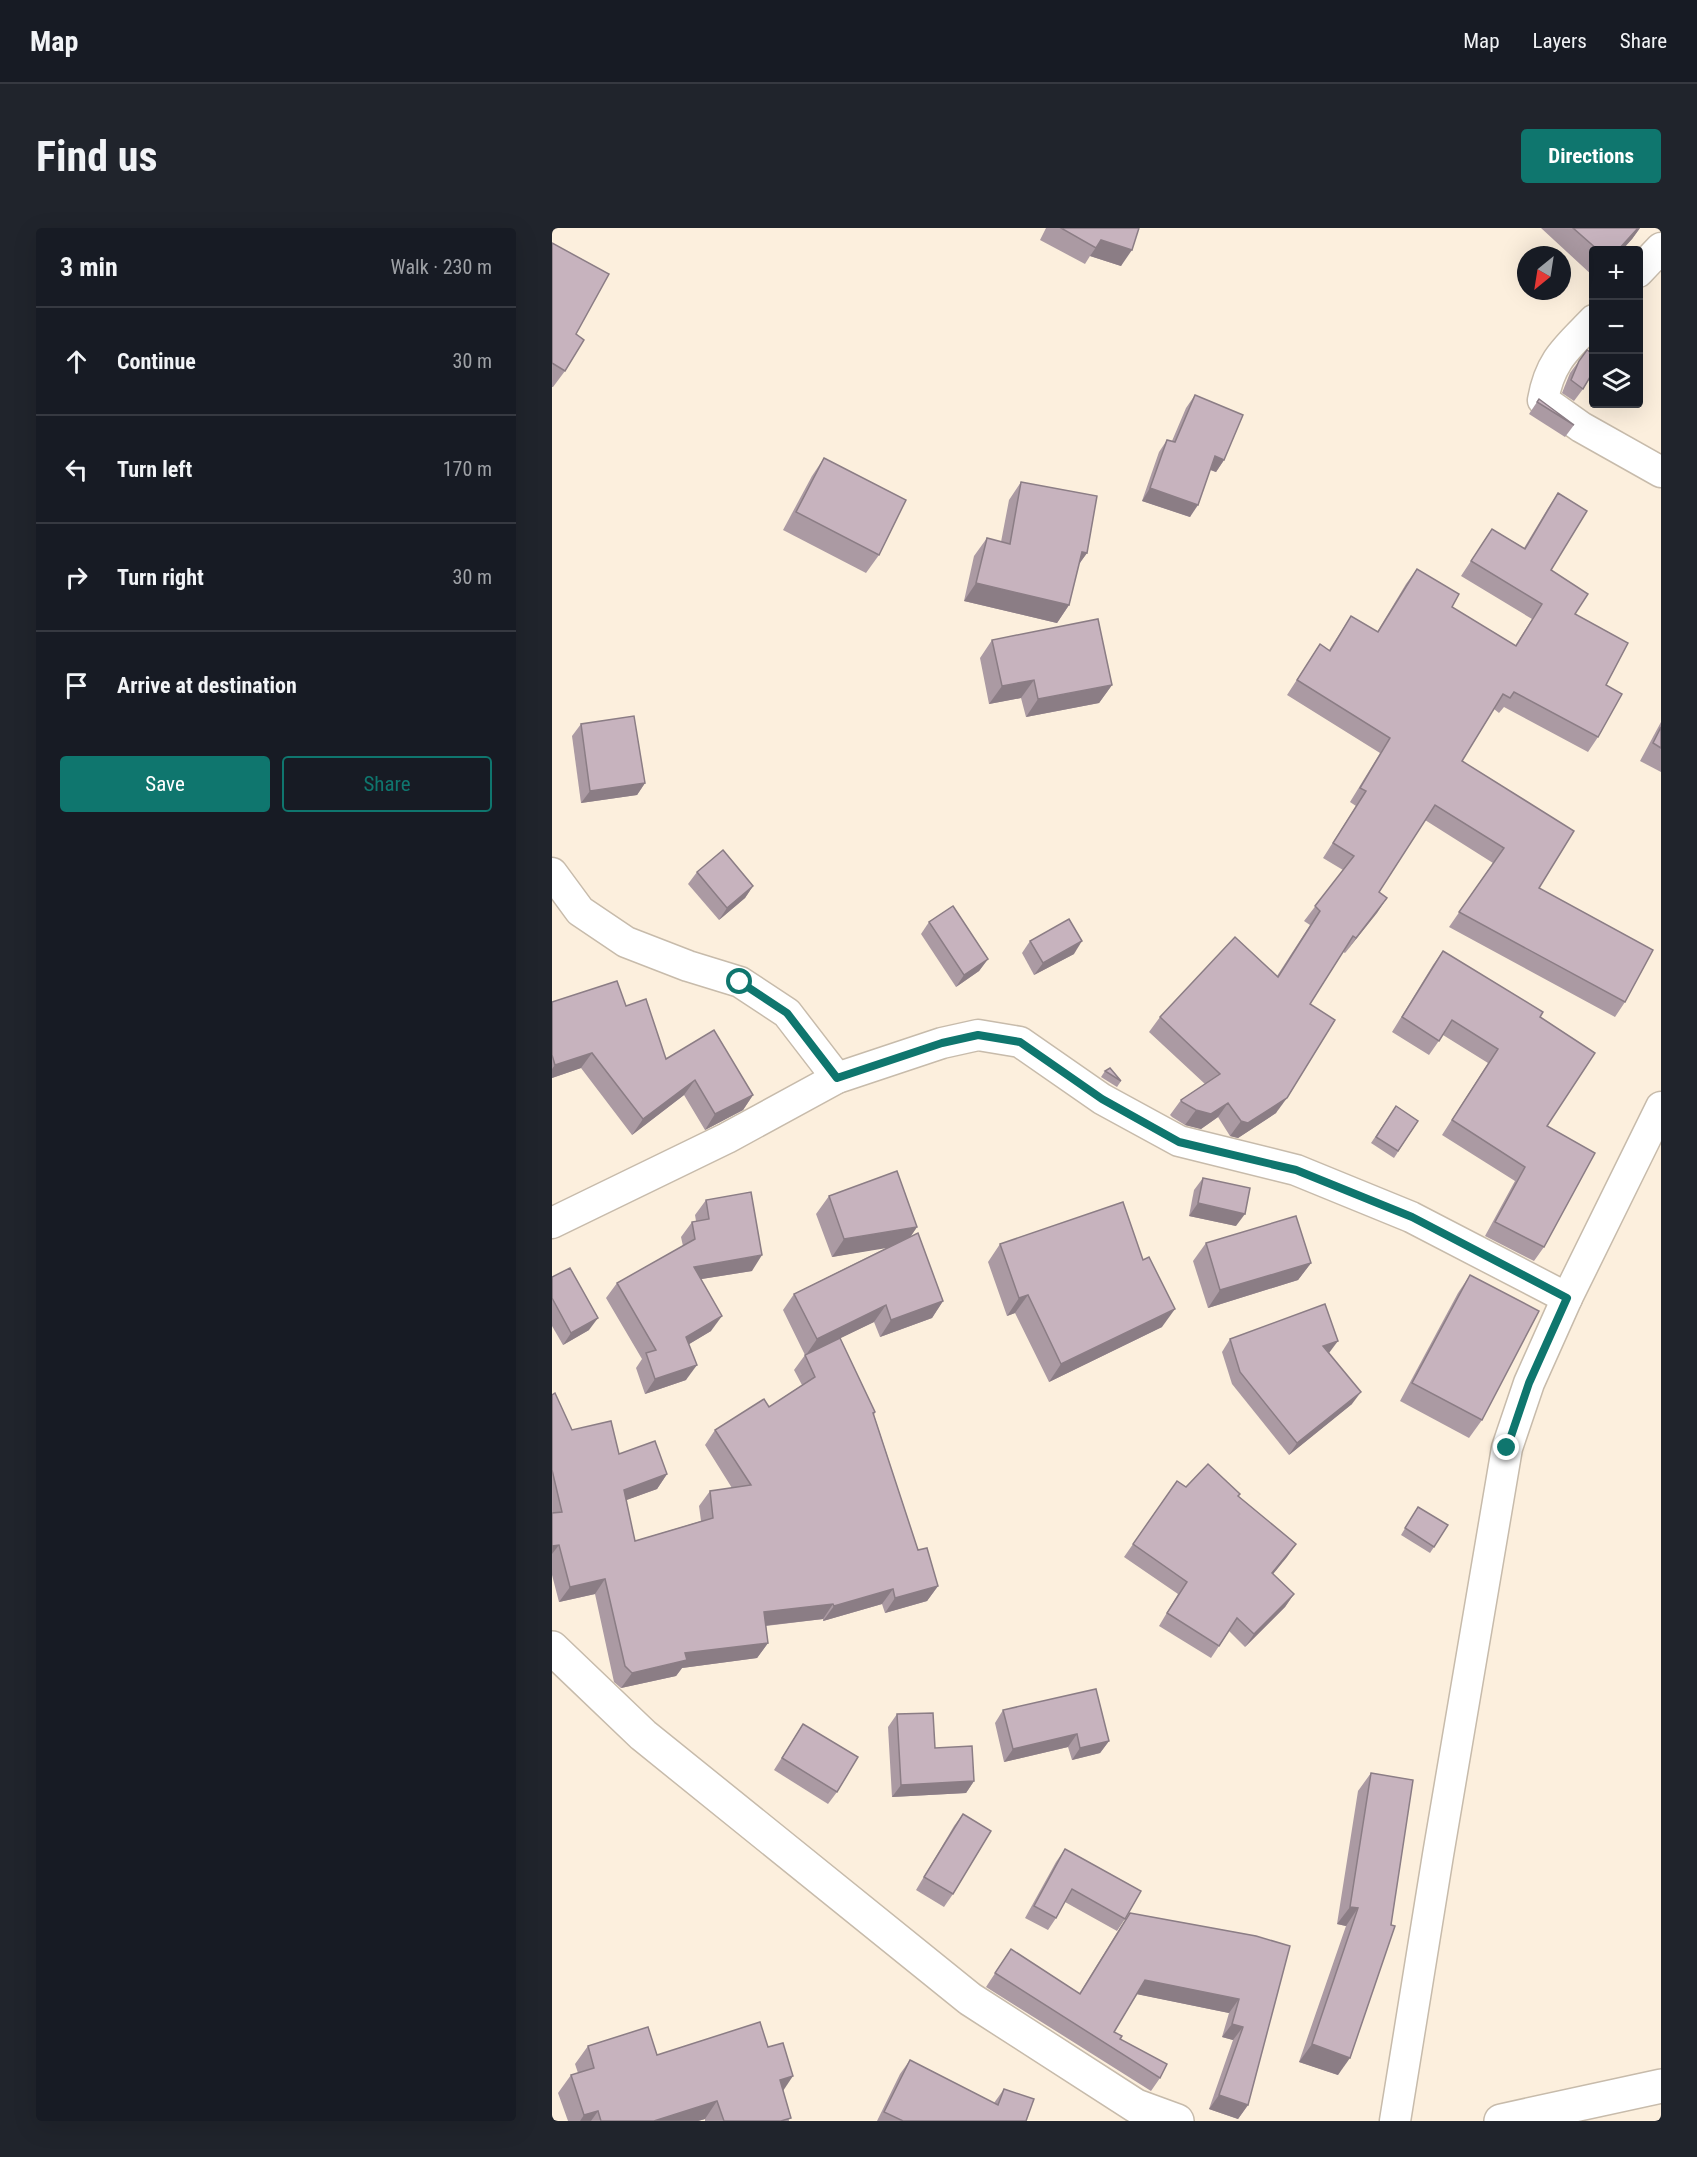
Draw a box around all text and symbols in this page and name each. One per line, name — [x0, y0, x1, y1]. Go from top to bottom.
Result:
text: Map — [30, 25, 78, 58]
text: Map — [1463, 29, 1500, 53]
text: Layers — [1533, 29, 1587, 53]
text: Share — [1620, 29, 1667, 53]
button: Directions — [1521, 129, 1661, 183]
text: Find us — [36, 132, 157, 181]
north arrow — [1517, 246, 1571, 300]
map controls — [1589, 246, 1643, 408]
button: + — [1589, 246, 1643, 300]
text: 3 min — [60, 252, 118, 282]
text: Walk · 230 m — [391, 255, 492, 279]
button: − — [1589, 300, 1643, 354]
icon: ahead — [60, 345, 93, 378]
text: Continue — [117, 349, 196, 374]
text: 30 m — [453, 349, 492, 373]
button: layers — [1589, 354, 1643, 408]
icon: left — [60, 453, 93, 486]
text: Turn left — [117, 457, 192, 482]
text: 170 m — [443, 457, 492, 481]
icon: right — [60, 561, 93, 594]
text: Turn right — [117, 565, 204, 590]
text: 30 m — [453, 565, 492, 589]
icon: arrive — [60, 669, 93, 702]
text: Arrive at destination — [117, 673, 297, 698]
button: Save — [60, 756, 270, 812]
button: Share — [282, 756, 492, 812]
route start — [726, 968, 752, 994]
route end — [1493, 1434, 1519, 1460]

